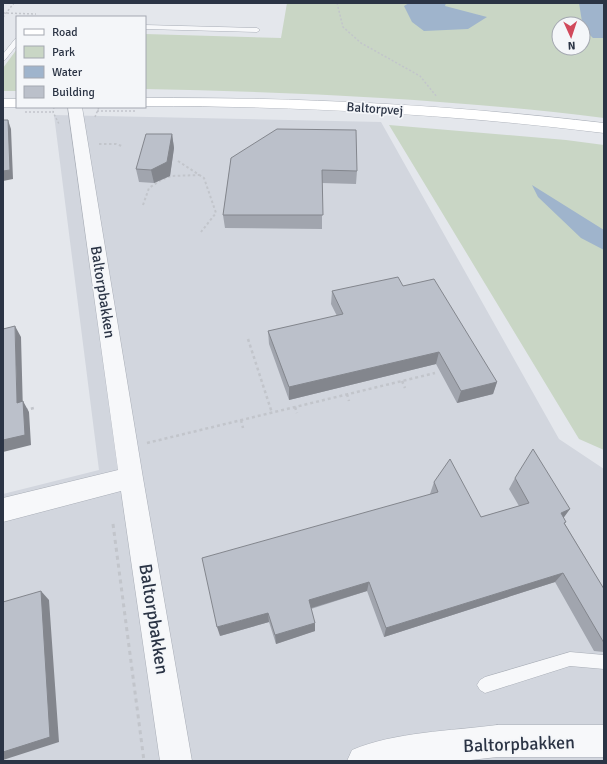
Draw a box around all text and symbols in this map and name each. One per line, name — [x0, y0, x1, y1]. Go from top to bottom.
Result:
legend — [16, 16, 146, 108]
north arrow — [551, 16, 591, 56]
text: Road — [52, 25, 78, 40]
text: N — [567, 39, 576, 52]
text: Park — [52, 45, 75, 60]
text: Water — [52, 65, 83, 80]
text: Building — [52, 85, 95, 100]
street label: Baltorpvej — [346, 99, 404, 119]
street label: Baltorpbakken — [87, 245, 119, 339]
street label: Baltorpbakken — [134, 562, 174, 676]
street label: Baltorpbakken — [463, 731, 575, 757]

